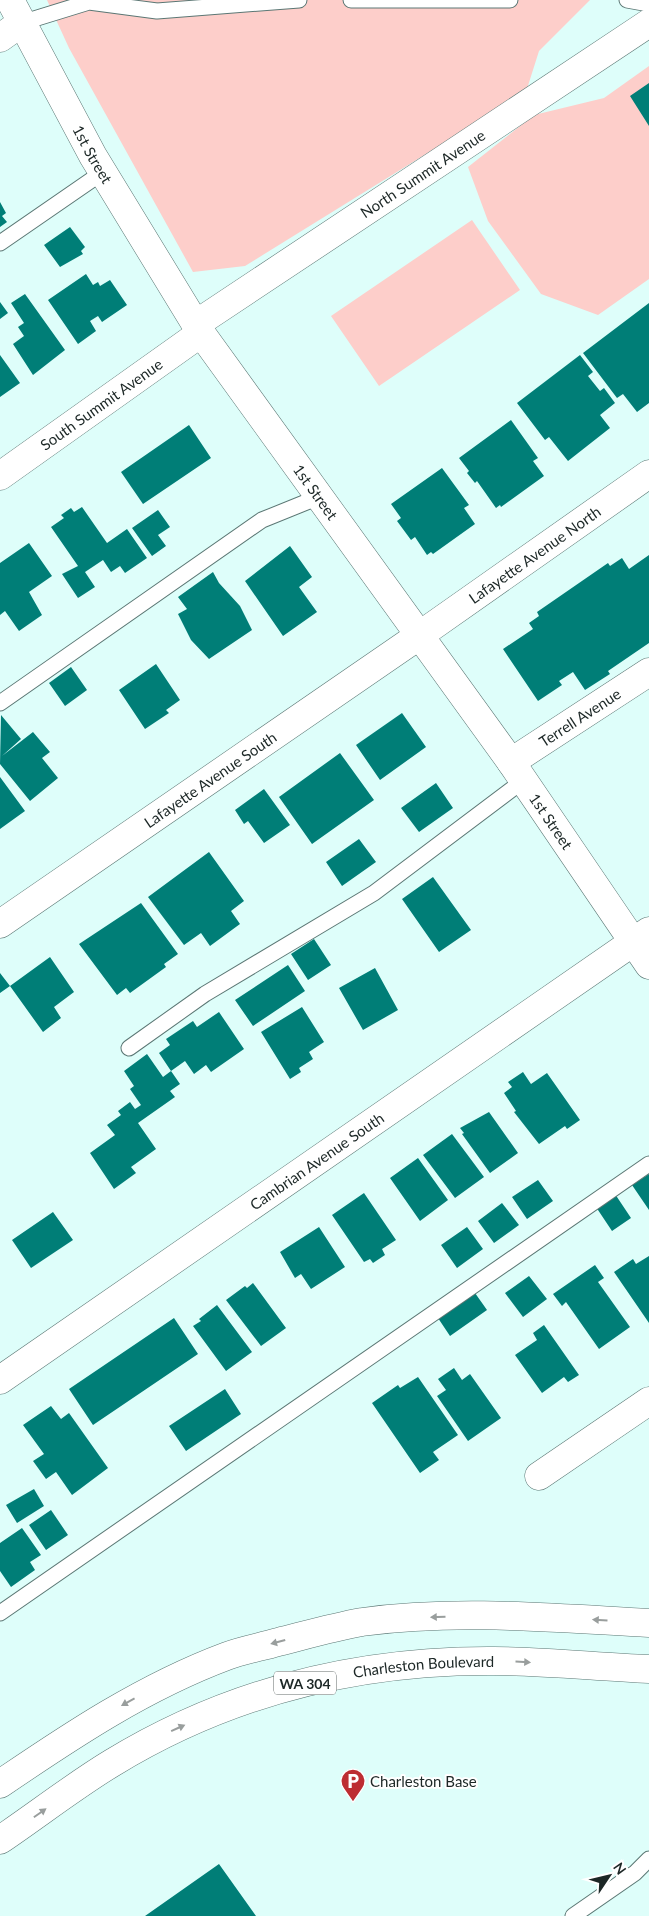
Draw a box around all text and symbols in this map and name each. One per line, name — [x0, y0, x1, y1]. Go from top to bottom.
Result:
street label: 1st Street — [69, 122, 117, 187]
street label: North Summit Avenue — [357, 126, 488, 221]
street label: South Summit Avenue — [36, 355, 166, 454]
street label: 1st Street — [290, 461, 342, 524]
street label: Lafayette Avenue North — [465, 502, 604, 607]
street label: Terrell Avenue — [536, 684, 624, 750]
street label: Lafayette Avenue South — [140, 728, 280, 831]
street label: 1st Street — [526, 790, 577, 853]
street label: Cambrian Avenue South — [246, 1108, 387, 1214]
one-way arrow — [430, 1613, 446, 1621]
one-way arrow — [592, 1616, 608, 1624]
one-way arrow — [271, 1639, 286, 1647]
street label: Charleston Boulevard — [352, 1652, 494, 1681]
one-way arrow — [515, 1659, 531, 1667]
road number: WA 304 — [274, 1672, 336, 1695]
one-way arrow — [121, 1698, 134, 1707]
one-way arrow — [171, 1723, 185, 1731]
parking icon: Charleston Base — [340, 1768, 366, 1802]
place label: Charleston Base — [370, 1772, 477, 1790]
one-way arrow — [33, 1808, 47, 1818]
north arrow — [584, 1851, 634, 1901]
text: N — [610, 1859, 630, 1878]

